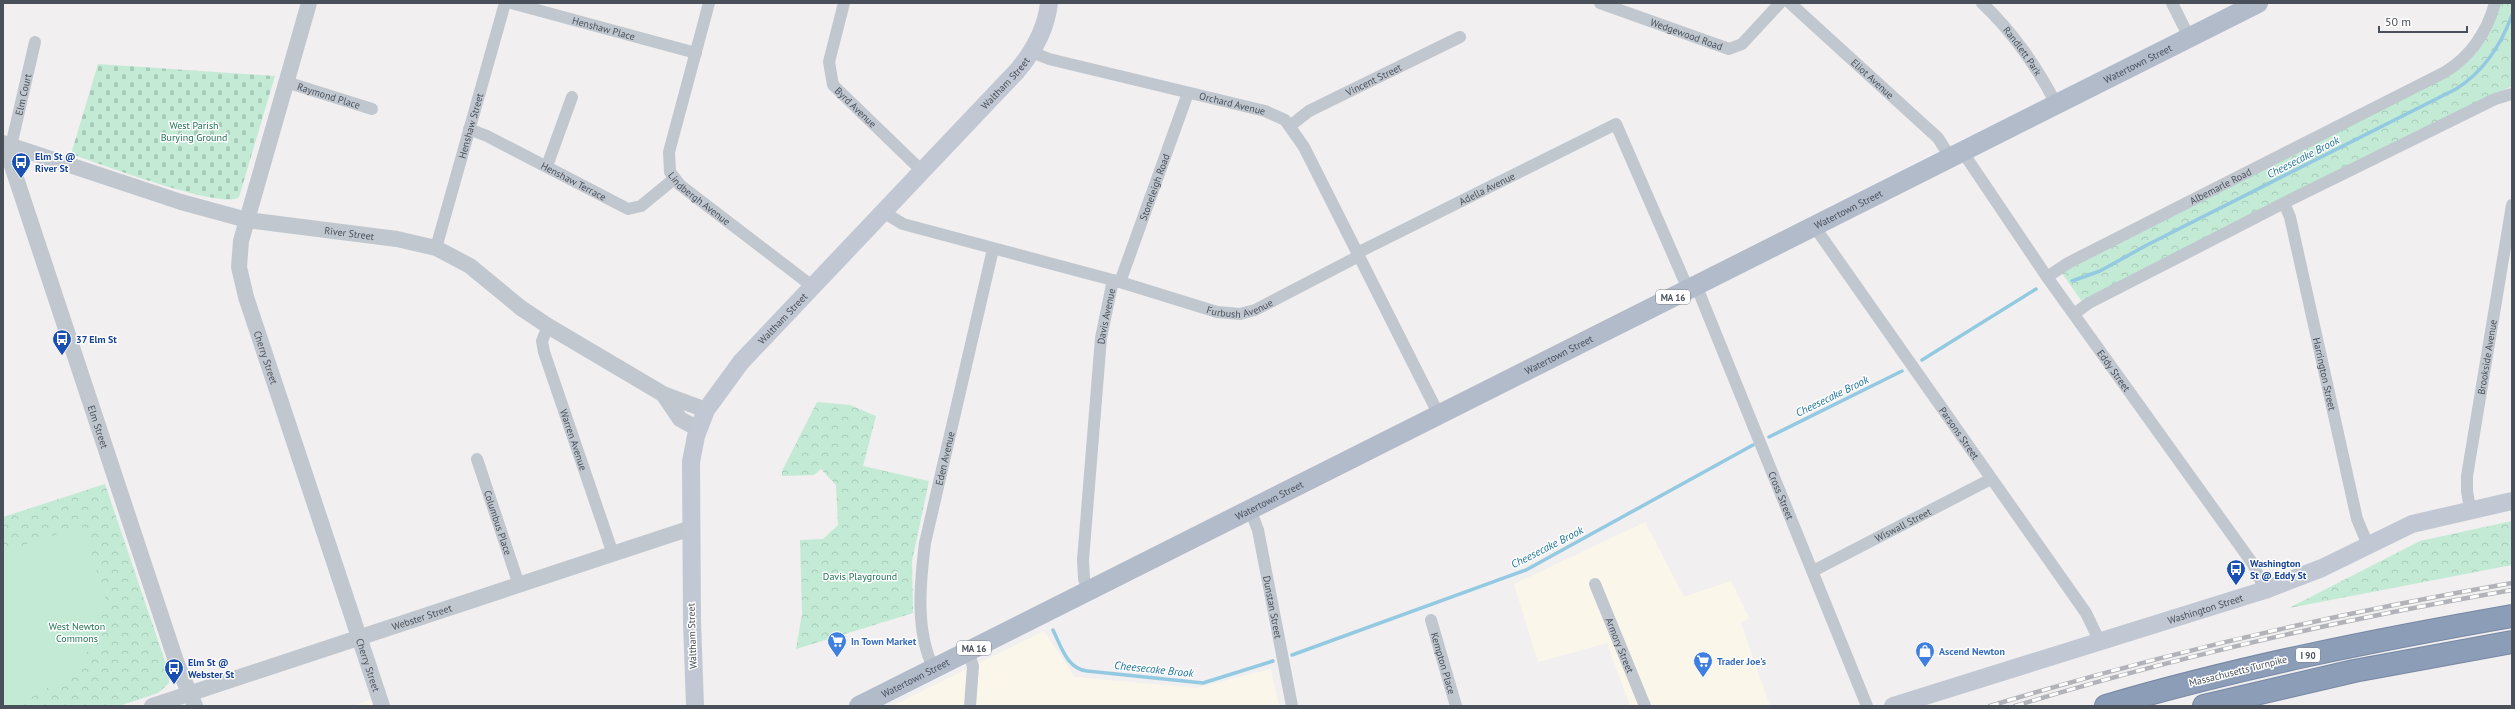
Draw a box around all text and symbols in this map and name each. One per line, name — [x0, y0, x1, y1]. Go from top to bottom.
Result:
scale bar — [2379, 8, 2467, 34]
street label: Henshaw Place — [571, 13, 637, 43]
text: 50 m — [2385, 14, 2411, 29]
street label: Wedgewood Road — [1649, 15, 1725, 53]
street label: Randlett Park — [2001, 24, 2045, 78]
street label: Watertown Street — [2101, 41, 2174, 86]
street label: Waltham Street — [978, 54, 1033, 112]
street label: Eliot Avenue — [1849, 56, 1897, 101]
street label: Vincent Street — [1343, 60, 1404, 99]
street label: Elm Court — [12, 72, 34, 116]
street label: Raymond Place — [296, 79, 362, 111]
street label: Byrd Avenue — [832, 84, 879, 130]
street label: Orchard Avenue — [1198, 89, 1267, 117]
street label: Henshaw Street — [455, 91, 486, 160]
park label: West Parish Burying Ground — [161, 119, 227, 144]
water label: Cheesecake Brook — [2264, 132, 2343, 181]
place label: Elm St @ River St — [35, 150, 76, 175]
bus stop icon: Elm St @ River St — [10, 151, 32, 179]
street label: Stoneleigh Road — [1136, 152, 1172, 222]
street label: Henshaw Terrace — [539, 159, 609, 203]
street label: Albemarle Road — [2187, 165, 2253, 207]
street label: Lindbergh Avenue — [666, 169, 733, 228]
street label: Adella Avenue — [1457, 169, 1517, 208]
street label: Watertown Street — [1812, 186, 1885, 231]
street label: River Street — [324, 223, 376, 243]
street label: Davis Avenue — [1094, 287, 1118, 345]
street label: Waltham Street — [755, 289, 810, 347]
road number: MA 16 — [1656, 290, 1690, 304]
street label: Furbush Avenue — [1205, 295, 1275, 321]
street label: Brookside Avenue — [2474, 318, 2499, 395]
bus stop icon: 37 Elm St — [51, 328, 73, 356]
street label: Cherry Street — [251, 329, 281, 386]
street label: Watertown Street — [1522, 332, 1595, 377]
place label: 37 Elm St — [76, 333, 117, 346]
street label: Harrington Street — [2310, 336, 2339, 412]
street label: Eddy Street — [2095, 347, 2134, 395]
water label: Cheesecake Brook — [1793, 372, 1872, 420]
street label: Elm Street — [85, 403, 112, 451]
street label: Parsons Street — [1937, 404, 1983, 462]
street label: Warren Avenue — [557, 407, 590, 472]
street label: Eden Avenue — [932, 430, 957, 487]
street label: Cross Street — [1766, 469, 1797, 522]
street label: Watertown Street — [1233, 477, 1306, 522]
street label: Columbus Place — [481, 488, 515, 557]
street label: Wiswall Street — [1872, 504, 1934, 545]
water label: Cheesecake Brook — [1508, 522, 1587, 571]
place label: Washington St @ Eddy St — [2250, 557, 2307, 582]
bus stop icon: Washington St @ Eddy St — [2225, 558, 2247, 586]
park label: Davis Playground — [823, 570, 897, 583]
street label: Dunstan Street — [1260, 575, 1285, 640]
street label: Washington Street — [2166, 591, 2245, 627]
street label: Webster Street — [390, 601, 454, 633]
street label: Waltham Street — [684, 602, 700, 669]
street label: Armory Street — [1603, 615, 1637, 675]
park label: West Newton Commons — [49, 620, 105, 645]
supermarket icon: In Town Market — [826, 630, 848, 658]
street label: Kempton Place — [1428, 631, 1459, 696]
place label: In Town Market — [851, 635, 917, 648]
street label: Cherry Street — [353, 636, 383, 694]
shop icon: Ascend Newton — [1914, 640, 1936, 668]
road number: MA 16 — [957, 641, 991, 655]
place label: Ascend Newton — [1939, 645, 2005, 658]
road number: I 90 — [2296, 648, 2320, 662]
supermarket icon: Trader Joe's — [1692, 650, 1714, 678]
street label: Massachusetts Turnpike — [2187, 652, 2289, 690]
street label: Watertown Street — [879, 655, 952, 700]
place label: Trader Joe's — [1717, 655, 1766, 668]
place label: Elm St @ Webster St — [188, 656, 235, 681]
bus stop icon: Elm St @ Webster St — [163, 657, 185, 685]
water label: Cheesecake Brook — [1114, 658, 1195, 680]

